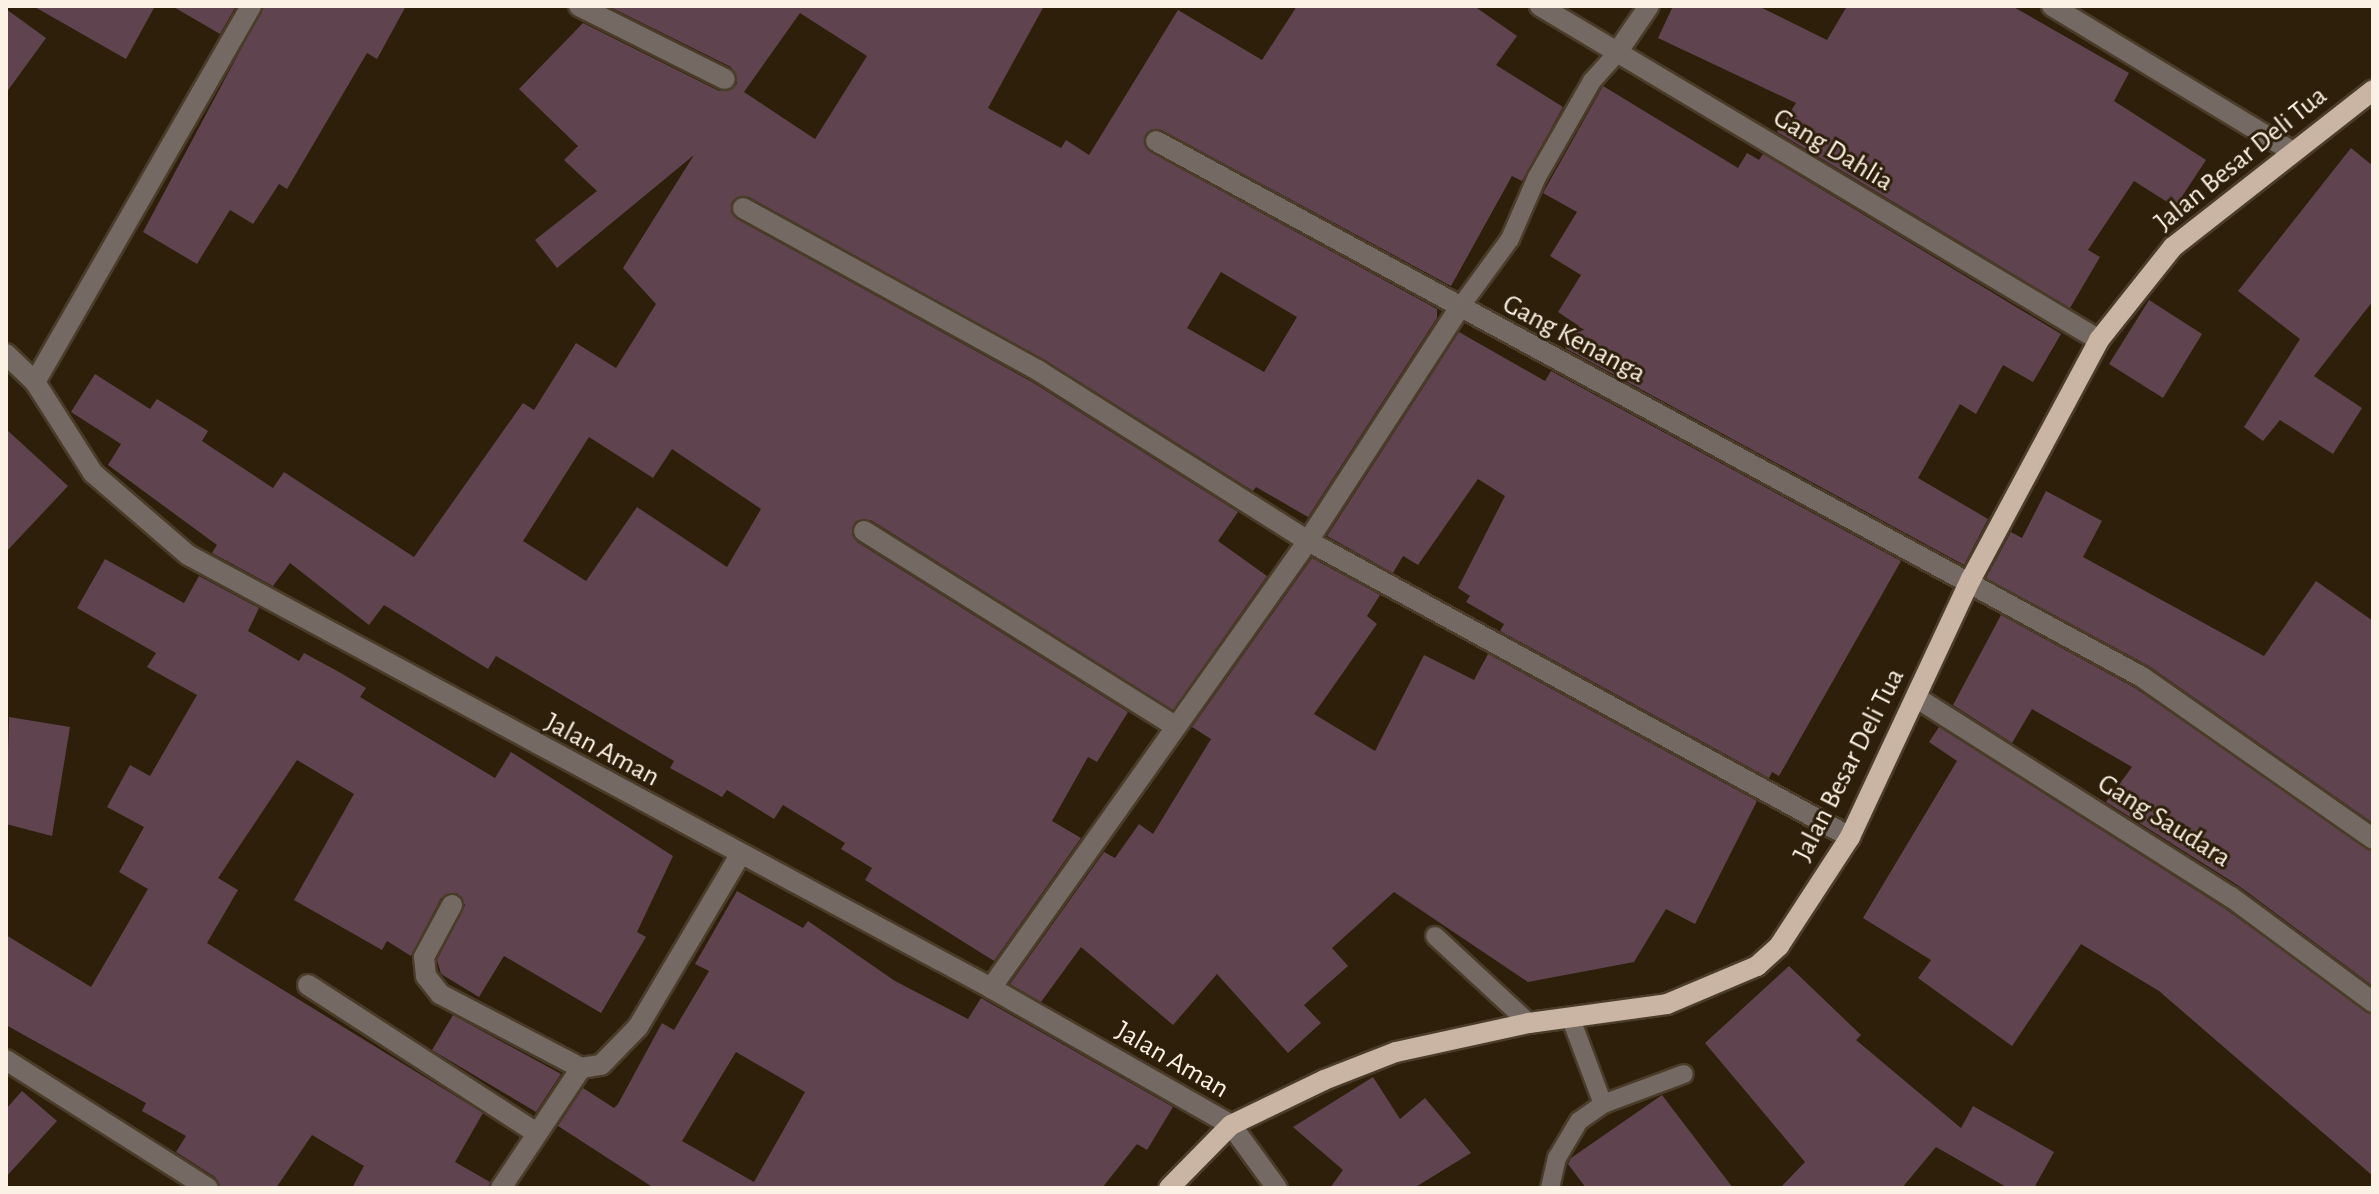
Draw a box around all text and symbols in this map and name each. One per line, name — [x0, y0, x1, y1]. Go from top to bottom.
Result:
street label: Jalan Besar Deli Tua — [2148, 79, 2334, 239]
street label: Gang Dahlia — [1767, 101, 1899, 199]
street label: Gang Kenanga — [1497, 287, 1651, 391]
street label: Jalan Besar Deli Tua — [1786, 663, 1912, 867]
street label: Jalan Aman — [539, 706, 665, 794]
street label: Gang Saudara — [2091, 767, 2237, 875]
street label: Jalan Aman — [1109, 1014, 1235, 1106]

